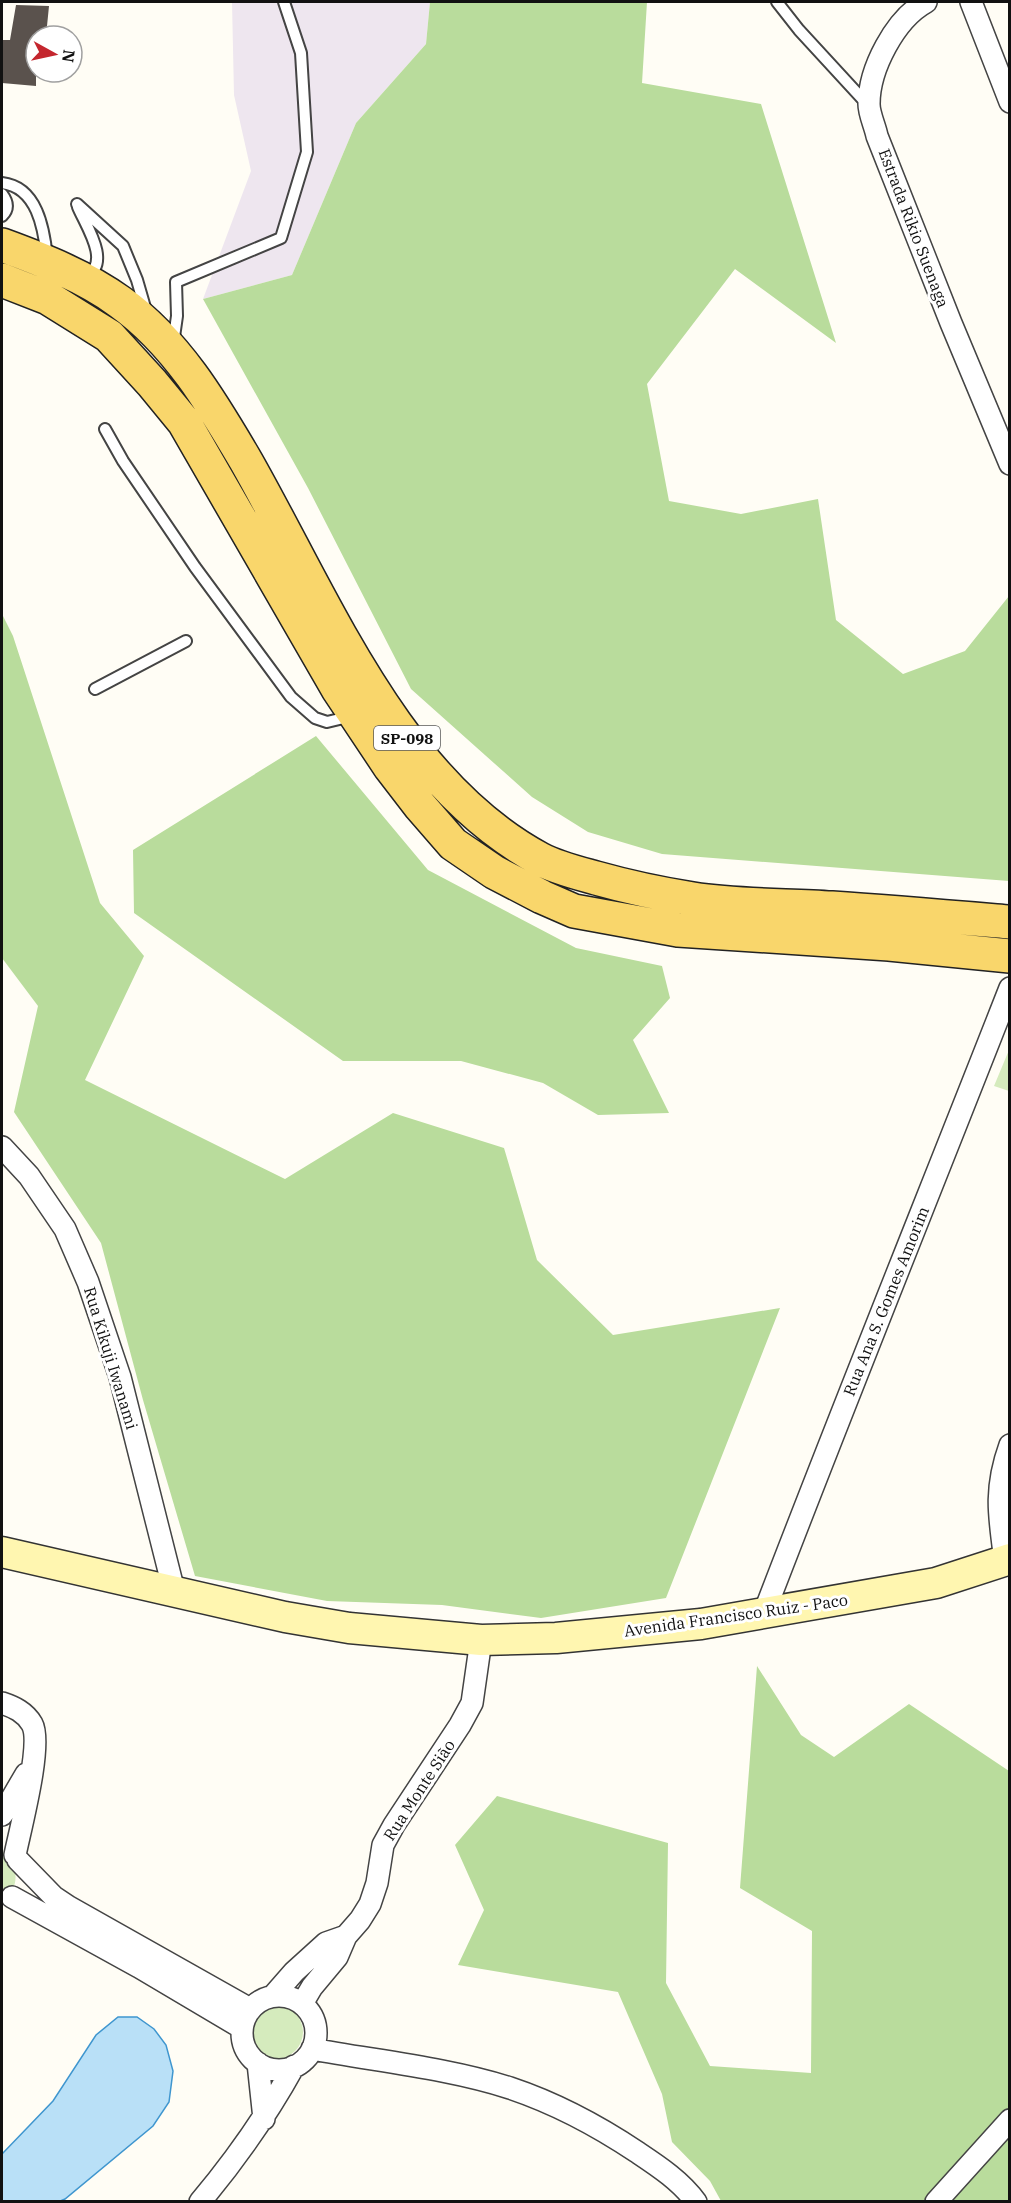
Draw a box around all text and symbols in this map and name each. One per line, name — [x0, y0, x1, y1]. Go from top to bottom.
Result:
north arrow — [24, 24, 84, 84]
text: N — [58, 48, 80, 64]
street label: Estrada Rikio Suenaga — [874, 146, 954, 311]
road number: SP-098 — [374, 726, 440, 750]
street label: Rua Ana S. Gomes Amorim — [839, 1203, 933, 1399]
street label: Rua Kikuji Iwanami — [80, 1284, 142, 1432]
street label: Avenida Francisco Ruiz - Paco — [623, 1589, 849, 1641]
street label: Rua Monte Sião — [379, 1736, 459, 1844]

